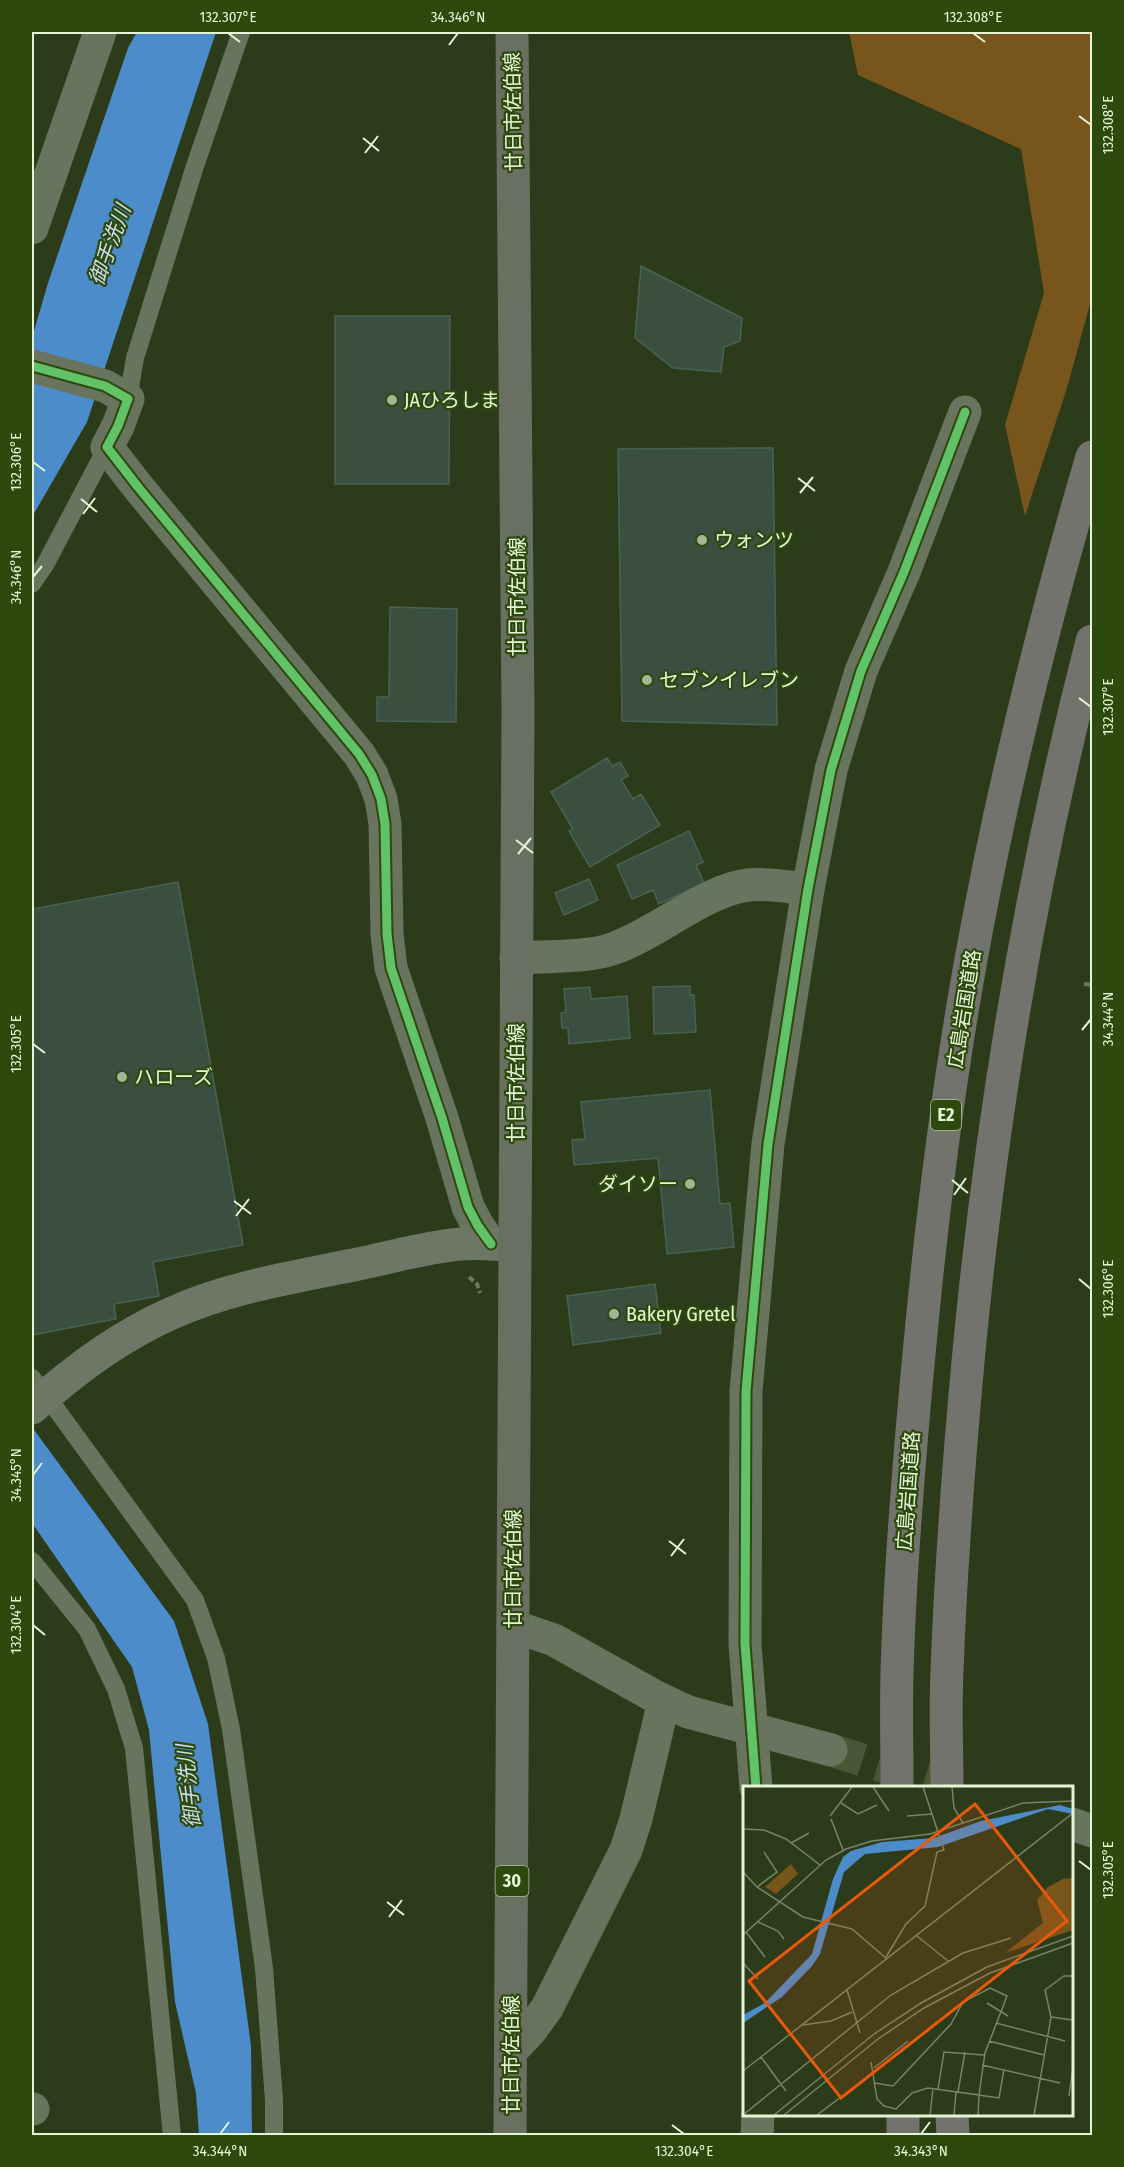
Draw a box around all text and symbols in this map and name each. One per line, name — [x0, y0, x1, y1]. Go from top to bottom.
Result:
text: 132.307°E — [199, 8, 257, 26]
text: 34.346°N — [431, 8, 485, 26]
text: 132.308°E — [944, 8, 1002, 26]
street label: 廿日市佐伯線 — [500, 52, 526, 172]
text: 132.308°E — [1099, 96, 1117, 154]
water label: 御手洗川 — [83, 199, 137, 289]
place label: JAひろしま — [404, 388, 500, 412]
marker: JAひろしま — [385, 393, 399, 407]
text: 132.306°E — [7, 433, 25, 491]
place label: ウォンツ — [714, 528, 794, 552]
marker: ウォンツ — [695, 533, 709, 547]
street label: 廿日市佐伯線 — [505, 537, 529, 657]
text: 34.346°N — [7, 550, 25, 604]
place label: セブンイレブン — [659, 668, 799, 692]
marker: セブンイレブン — [640, 673, 654, 687]
text: 132.307°E — [1099, 678, 1117, 736]
street label: 広島岩国道路 — [943, 948, 985, 1070]
text: 34.344°N — [1099, 992, 1117, 1046]
text: 132.305°E — [7, 1015, 25, 1073]
street label: 廿日市佐伯線 — [504, 1023, 528, 1143]
place label: ハローズ — [134, 1065, 213, 1089]
marker: ハローズ — [115, 1070, 129, 1084]
road number: E2 — [931, 1100, 961, 1130]
place label: ダイソー — [598, 1172, 678, 1196]
marker: ダイソー — [683, 1177, 697, 1191]
text: 132.306°E — [1099, 1260, 1117, 1318]
place label: Bakery Gretel — [626, 1302, 736, 1326]
marker: Bakery Gretel — [607, 1307, 621, 1321]
street label: 広島岩国道路 — [892, 1430, 924, 1552]
text: 34.345°N — [7, 1448, 25, 1502]
street label: 廿日市佐伯線 — [501, 1509, 525, 1629]
text: 132.304°E — [7, 1596, 25, 1654]
water label: 御手洗川 — [171, 1741, 206, 1829]
inset map — [743, 1786, 1073, 2116]
text: 132.305°E — [1099, 1841, 1117, 1899]
road number: 30 — [496, 1866, 528, 1896]
street label: 廿日市佐伯線 — [499, 1995, 523, 2115]
text: 34.344°N — [193, 2142, 247, 2160]
text: 132.304°E — [655, 2142, 713, 2160]
text: 34.343°N — [894, 2142, 948, 2160]

